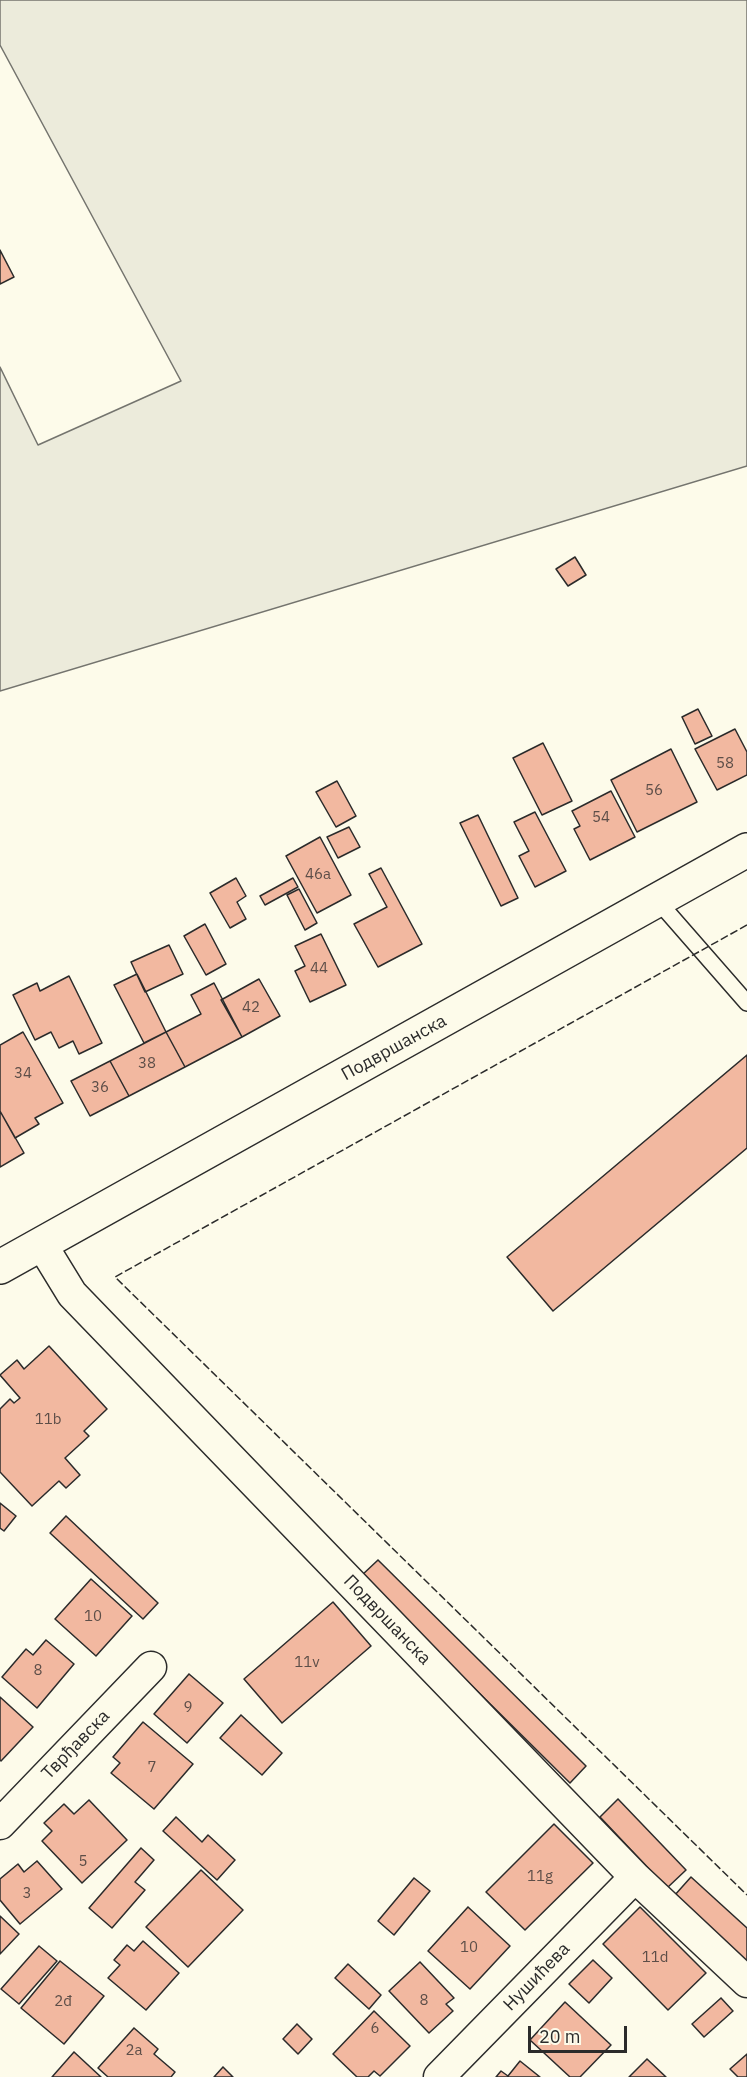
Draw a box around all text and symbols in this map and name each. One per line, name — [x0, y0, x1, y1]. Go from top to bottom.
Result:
house number: 58 — [716, 755, 734, 773]
house number: 56 — [645, 782, 663, 800]
house number: 54 — [592, 809, 610, 827]
house number: 46a — [305, 866, 331, 884]
house number: 44 — [310, 960, 328, 978]
house number: 42 — [242, 999, 260, 1017]
street label: Подвршанска — [338, 1010, 450, 1086]
house number: 38 — [138, 1055, 156, 1073]
house number: 34 — [14, 1065, 32, 1083]
house number: 36 — [91, 1079, 109, 1097]
house number: 11b — [35, 1411, 61, 1429]
street label: Подвршанска — [339, 1571, 435, 1669]
house number: 10 — [84, 1608, 102, 1626]
house number: 11v — [294, 1654, 320, 1672]
house number: 8 — [34, 1662, 42, 1680]
house number: 9 — [184, 1699, 192, 1717]
street label: Тврђавска — [38, 1706, 114, 1784]
house number: 7 — [148, 1759, 156, 1777]
house number: 5 — [79, 1853, 87, 1871]
house number: 11g — [527, 1868, 553, 1886]
house number: 3 — [23, 1885, 31, 1903]
street label: Нушићева — [499, 1938, 575, 2016]
house number: 10 — [460, 1939, 478, 1957]
house number: 11d — [642, 1949, 668, 1967]
house number: 8 — [420, 1992, 428, 2010]
house number: 2đ — [54, 1993, 72, 2011]
scale bar — [531, 2014, 630, 2052]
house number: 6 — [371, 2020, 379, 2038]
text: 20 m — [539, 2025, 581, 2048]
house number: 2a — [125, 2042, 143, 2060]

